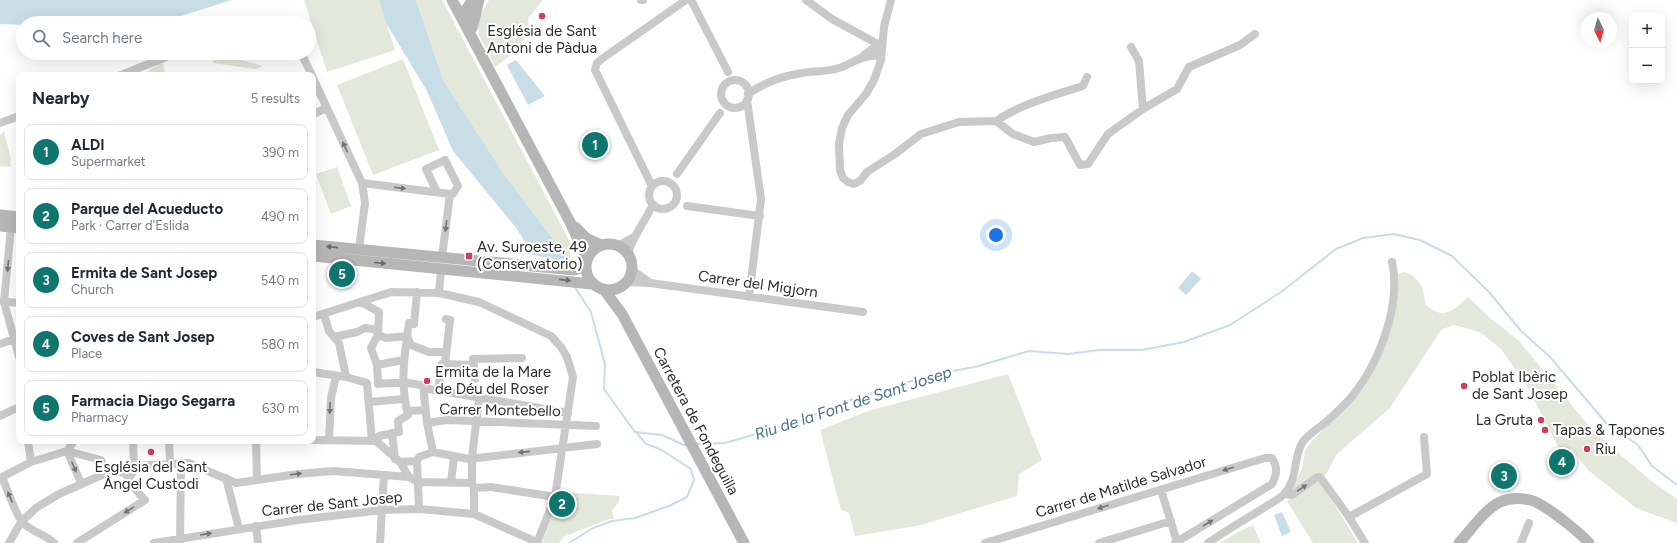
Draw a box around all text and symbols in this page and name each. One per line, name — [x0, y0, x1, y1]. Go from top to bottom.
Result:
marker: Església de Sant Antoni de Pàdua — [537, 11, 547, 21]
north arrow — [1581, 12, 1617, 48]
map controls — [1629, 12, 1665, 84]
button: + — [1629, 12, 1665, 48]
search box — [16, 16, 316, 60]
place label: Església de Sant Antoni de Pàdua — [487, 22, 597, 57]
icon: search — [30, 27, 52, 49]
text: Search here — [62, 29, 142, 47]
button: − — [1629, 48, 1665, 84]
text: Nearby — [32, 88, 90, 108]
text: 5 results — [251, 91, 300, 106]
pin: 1 — [582, 130, 608, 160]
text: ALDI — [71, 136, 105, 154]
one-way arrow — [342, 142, 348, 153]
text: 1 — [43, 145, 49, 160]
text: 390 m — [262, 145, 299, 160]
text: Supermarket — [71, 154, 146, 169]
one-way arrow — [394, 185, 406, 191]
text: Parque del Acueducto — [71, 200, 223, 218]
text: 2 — [42, 209, 50, 224]
text: 490 m — [261, 209, 299, 224]
text: Park · Carrer d'Eslida — [71, 218, 189, 233]
one-way arrow — [443, 219, 449, 232]
your location — [986, 225, 1006, 245]
place label: Av. Suroeste, 49 (Conservatorio) — [477, 238, 587, 273]
one-way arrow — [326, 243, 338, 250]
marker: Av. Suroeste, 49 (Conservatorio) — [464, 251, 474, 261]
pin: 5 — [329, 259, 355, 289]
one-way arrow — [374, 259, 386, 266]
one-way arrow — [4, 260, 11, 272]
text: Ermita de Sant Josep — [71, 264, 217, 282]
street label: Carrer del Migjorn — [697, 267, 819, 301]
text: 3 — [42, 273, 50, 288]
text: 540 m — [261, 273, 299, 288]
one-way arrow — [558, 277, 571, 284]
text: Church — [71, 282, 114, 297]
text: Coves de Sant Josep — [71, 328, 215, 346]
text: 4 — [42, 337, 50, 352]
text: 580 m — [261, 337, 299, 352]
street label: Carretera de Fondeguilla — [649, 344, 743, 498]
text: Place — [71, 346, 102, 361]
water label: Riu de la Font de Sant Josep — [752, 362, 954, 444]
place label: Ermita de la Mare de Déu del Roser — [435, 363, 551, 398]
place label: Poblat Ibèric de Sant Josep — [1472, 368, 1568, 403]
marker: Ermita de la Mare de Déu del Roser — [422, 376, 432, 386]
marker: Poblat Ibèric de Sant Josep — [1459, 381, 1469, 391]
text: Farmacia Diago Segarra — [71, 392, 235, 410]
street label: Carrer Montebello — [439, 400, 561, 420]
text: 5 — [42, 401, 50, 416]
text: 630 m — [262, 401, 299, 416]
one-way arrow — [327, 402, 334, 414]
text: Pharmacy — [71, 410, 128, 425]
place label: La Gruta — [1476, 411, 1533, 429]
marker: La Gruta — [1536, 415, 1546, 425]
place label: Tapas & Tapones — [1553, 421, 1665, 439]
marker: Tapas & Tapones — [1540, 425, 1550, 435]
place label: Riu — [1595, 440, 1616, 458]
marker: Riu — [1582, 444, 1592, 454]
marker: Església del Sant Àngel Custodi — [146, 447, 156, 457]
pin: 4 — [1549, 447, 1575, 477]
one-way arrow — [517, 449, 530, 456]
street label: Carrer de Matilde Salvador — [1033, 452, 1209, 522]
place label: Església del Sant Àngel Custodi — [95, 458, 208, 493]
pin: 3 — [1491, 461, 1517, 491]
one-way arrow — [71, 462, 77, 473]
one-way arrow — [1222, 466, 1234, 472]
one-way arrow — [290, 471, 302, 477]
one-way arrow — [1297, 484, 1308, 491]
street label: Carrer de Sant Josep — [261, 488, 403, 520]
pin: 2 — [549, 489, 575, 519]
one-way arrow — [7, 491, 13, 503]
one-way arrow — [1097, 504, 1109, 510]
one-way arrow — [124, 506, 134, 514]
one-way arrow — [1202, 519, 1214, 526]
one-way arrow — [200, 531, 212, 537]

